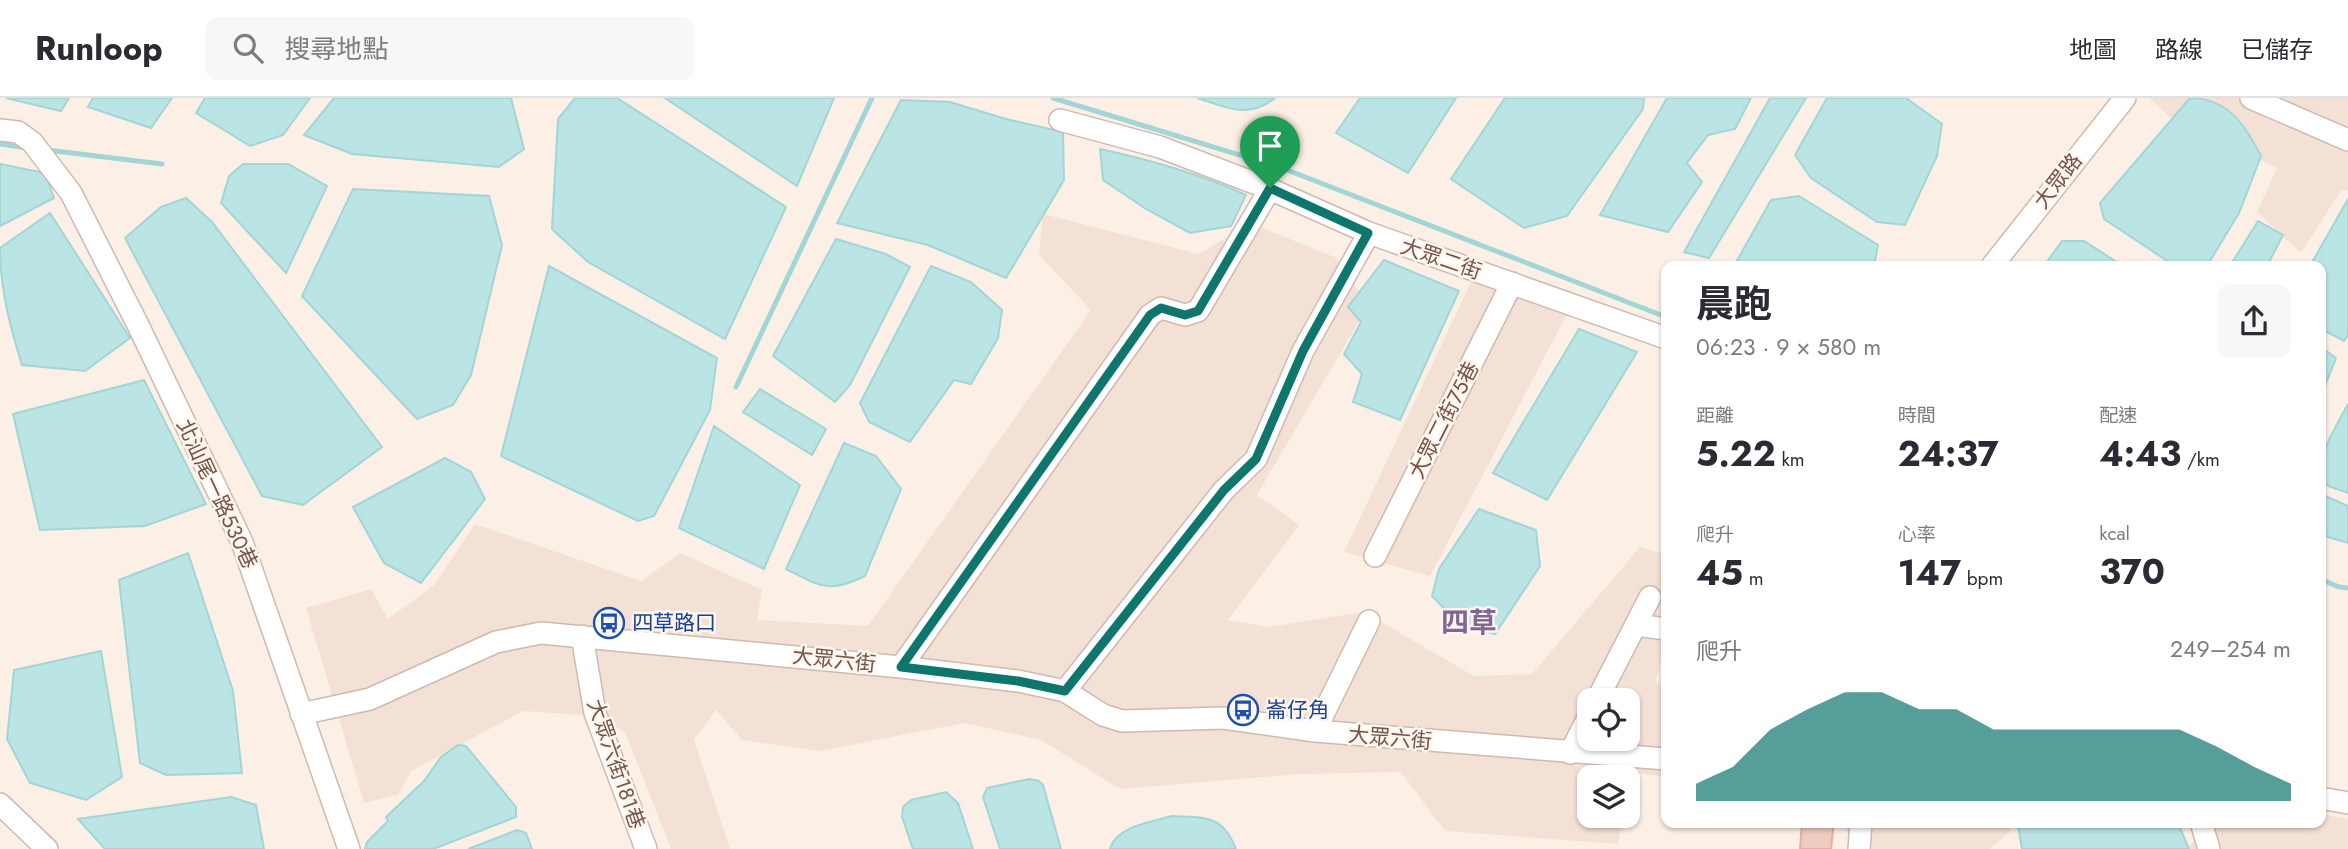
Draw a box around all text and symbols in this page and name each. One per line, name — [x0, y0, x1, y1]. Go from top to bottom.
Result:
search box — [205, 17, 695, 80]
text: Runloop — [35, 25, 163, 72]
icon: search — [229, 29, 267, 67]
text: 搜尋地點 — [285, 30, 389, 68]
text: 地圖 — [2069, 32, 2117, 67]
text: 路線 — [2155, 32, 2203, 67]
text: 已儲存 — [2241, 32, 2313, 67]
pin — [1240, 116, 1300, 188]
icon: arrive — [1251, 127, 1289, 165]
street label: 大眾路 — [2027, 147, 2089, 215]
street label: 大眾二街 — [1396, 231, 1486, 287]
text: 晨跑 — [1696, 276, 1772, 331]
button: share — [2217, 284, 2291, 358]
text: 06:23 · 9 × 580 m — [1696, 330, 1881, 364]
street label: 大眾二街75巷 — [1402, 356, 1486, 484]
text: 距離 — [1696, 402, 1734, 429]
text: 時間 — [1898, 402, 1936, 429]
text: 配速 — [2099, 402, 2137, 429]
street label: 北汕尾一路530巷 — [169, 414, 265, 574]
text: 5.22 — [1696, 429, 1776, 479]
text: 24:37 — [1898, 429, 1999, 479]
text: 4:43 — [2099, 429, 2181, 479]
text: km — [1776, 446, 1805, 473]
text: /km — [2181, 446, 2220, 473]
text: kcal — [2099, 520, 2130, 547]
text: 爬升 — [1696, 521, 1734, 548]
text: 心率 — [1898, 521, 1936, 548]
text: 370 — [2099, 547, 2165, 597]
text: 45 — [1696, 548, 1743, 598]
text: 147 — [1898, 548, 1961, 598]
text: m — [1743, 565, 1764, 592]
text: bpm — [1961, 565, 2003, 592]
district label: 四草 — [1441, 602, 1497, 643]
bus stop icon: 四草路口 — [592, 606, 626, 640]
place label: 四草路口 — [632, 608, 716, 638]
text: 249–254 m — [2170, 632, 2291, 666]
text: 爬升 — [1696, 634, 1742, 668]
street label: 大眾六街 — [791, 641, 877, 679]
map controls — [1577, 688, 1640, 828]
button: locate — [1577, 688, 1640, 751]
bus stop icon: 崙仔角 — [1226, 693, 1260, 727]
street label: 大眾六街181巷 — [580, 695, 652, 833]
place label: 崙仔角 — [1266, 695, 1329, 725]
street label: 大眾六街 — [1347, 719, 1433, 757]
button: layers — [1577, 765, 1640, 828]

